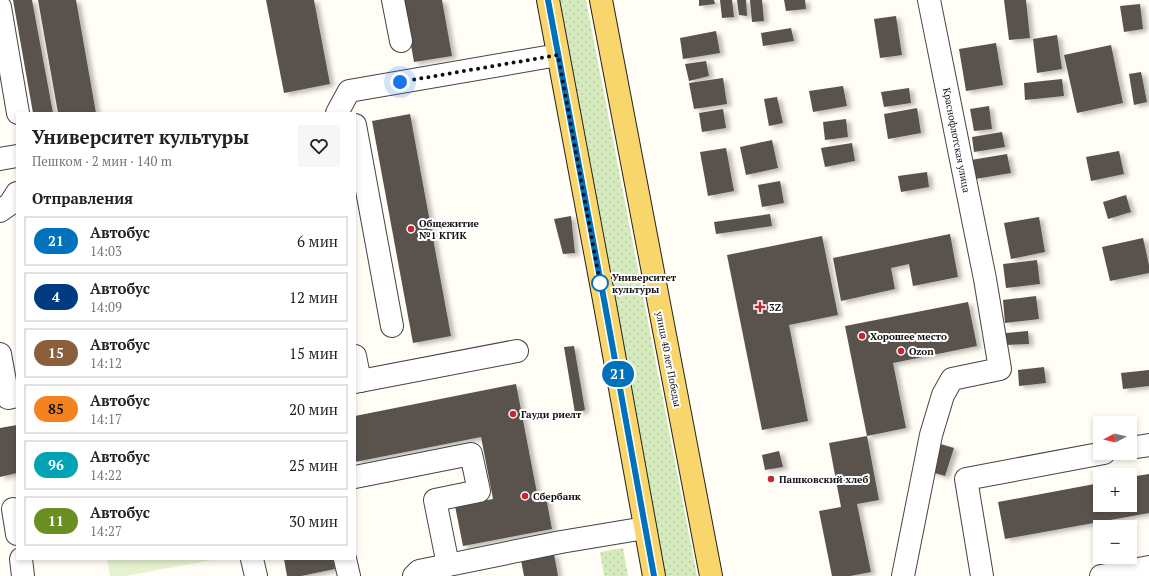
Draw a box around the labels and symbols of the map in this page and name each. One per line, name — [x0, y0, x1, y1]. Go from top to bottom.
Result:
your location — [390, 72, 410, 92]
street label: Краснофлотская улица — [940, 87, 973, 194]
place label: Общежитие №1 КГИК — [419, 217, 480, 242]
marker: Общежитие №1 КГИК — [406, 224, 416, 234]
place label: Университет культуры — [612, 271, 677, 296]
marker: Университет культуры — [591, 274, 609, 292]
marker: 3Z — [754, 301, 766, 313]
place label: 3Z — [769, 301, 781, 314]
street label: улица 40 лет Победы — [653, 309, 684, 408]
place label: Хорошее место — [870, 330, 947, 343]
marker: Хорошее место — [857, 331, 867, 341]
place label: Ozon — [909, 345, 934, 358]
marker: Ozon — [896, 346, 906, 356]
line badge: 21 — [600, 361, 636, 387]
place label: Гауди риелт — [521, 408, 582, 421]
marker: Гауди риелт — [508, 409, 518, 419]
north arrow — [1093, 416, 1137, 460]
place label: Пашковский хлеб — [779, 473, 868, 486]
marker: Пашковский хлеб — [766, 474, 776, 484]
place label: Сбербанк — [533, 490, 581, 503]
marker: Сбербанк — [520, 491, 530, 501]

